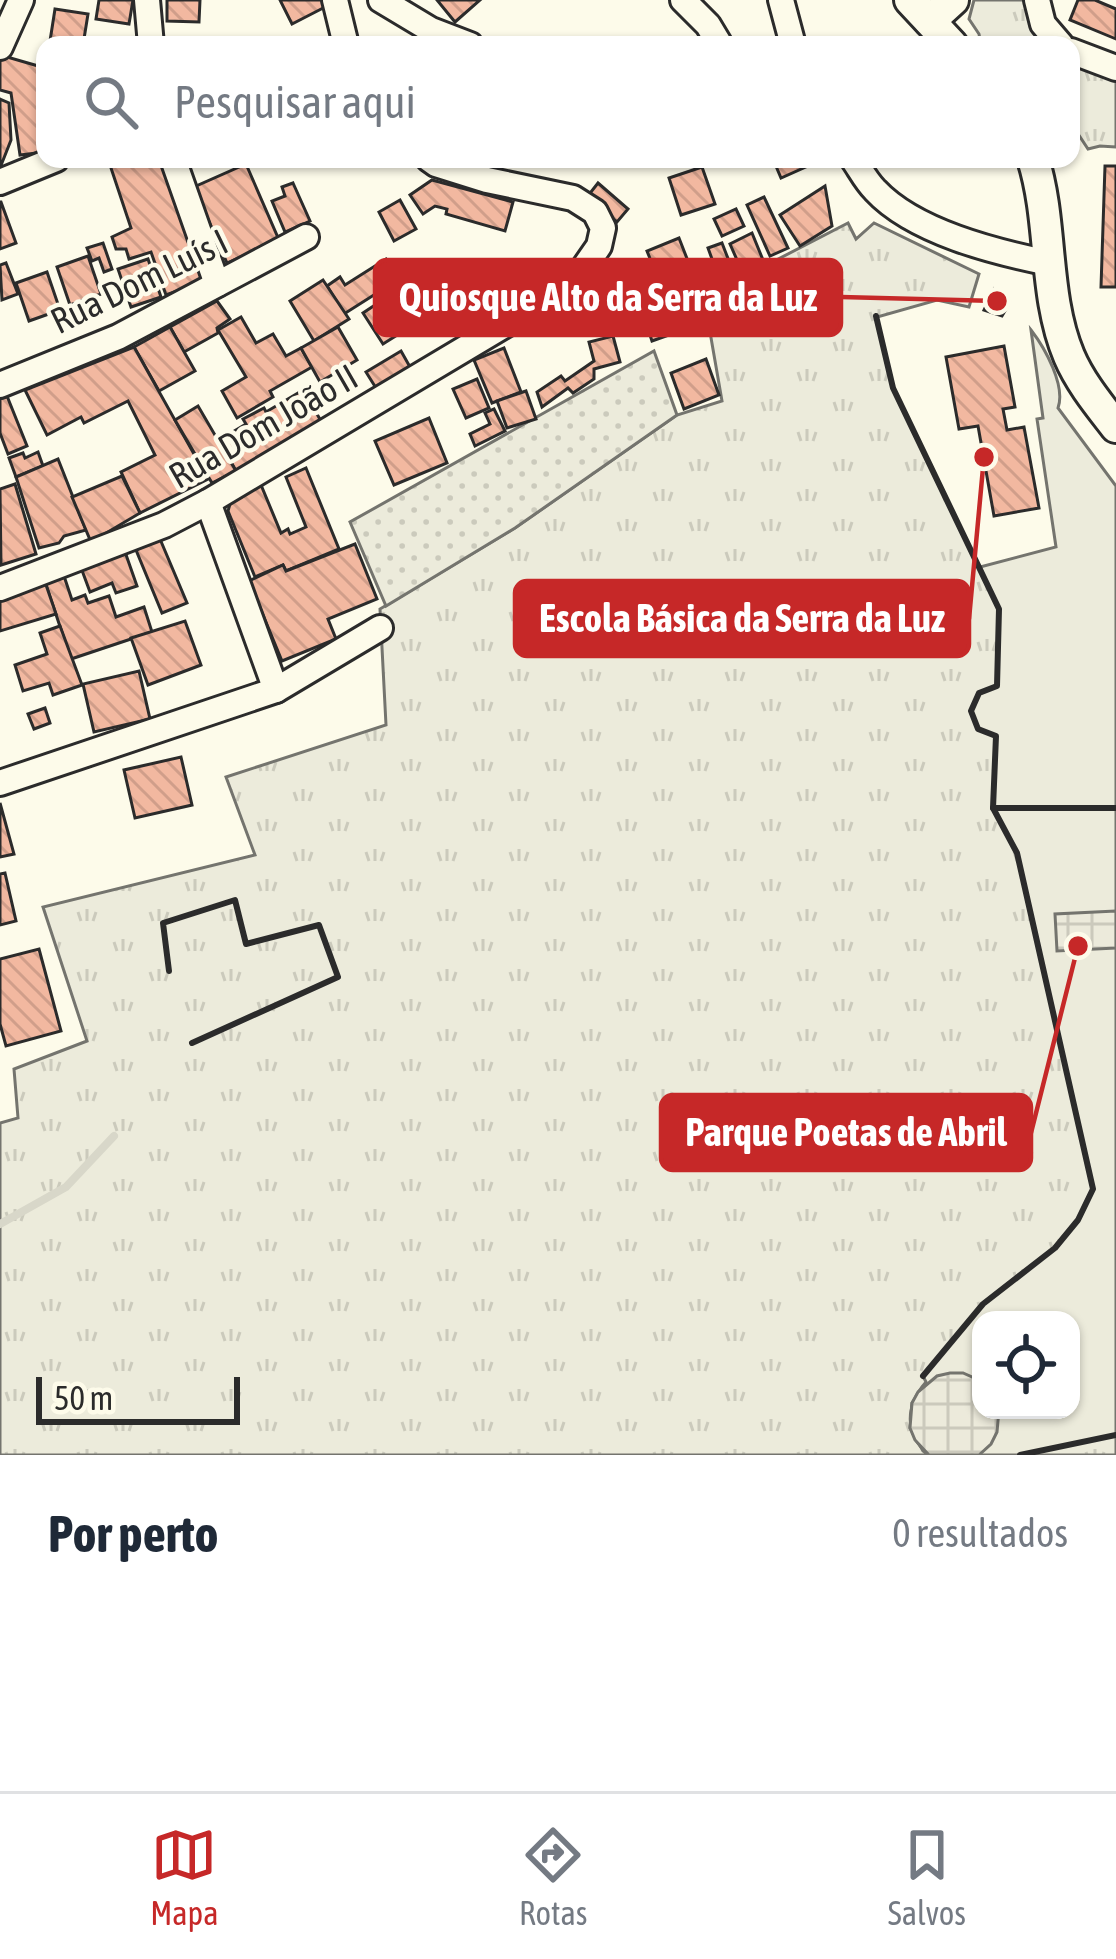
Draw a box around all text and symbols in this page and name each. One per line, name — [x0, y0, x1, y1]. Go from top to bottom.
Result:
search box — [36, 36, 1080, 168]
icon: search — [78, 69, 144, 135]
text: Pesquisar aqui — [174, 76, 416, 128]
street label: Rua Dom Luís I — [44, 220, 234, 342]
callout: Quiosque Alto da Serra da Luz — [375, 260, 841, 335]
text: Quiosque Alto da Serra da Luz — [399, 275, 817, 319]
street label: Rua Dom João II — [161, 355, 365, 497]
callout: Escola Básica da Serra da Luz — [515, 581, 969, 656]
text: Escola Básica da Serra da Luz — [539, 596, 945, 640]
callout: Parque Poetas de Abril — [661, 1095, 1031, 1170]
text: Parque Poetas de Abril — [685, 1110, 1007, 1154]
map controls — [972, 1311, 1080, 1419]
button: locate — [972, 1311, 1080, 1419]
scale bar — [36, 1371, 240, 1424]
text: 50 m — [54, 1379, 113, 1417]
text: Por perto — [48, 1504, 219, 1563]
text: 0 resultados — [892, 1511, 1068, 1555]
tab: Mapa — [150, 1822, 219, 1932]
tab: Rotas — [519, 1822, 587, 1932]
tab: Salvos — [888, 1822, 966, 1932]

